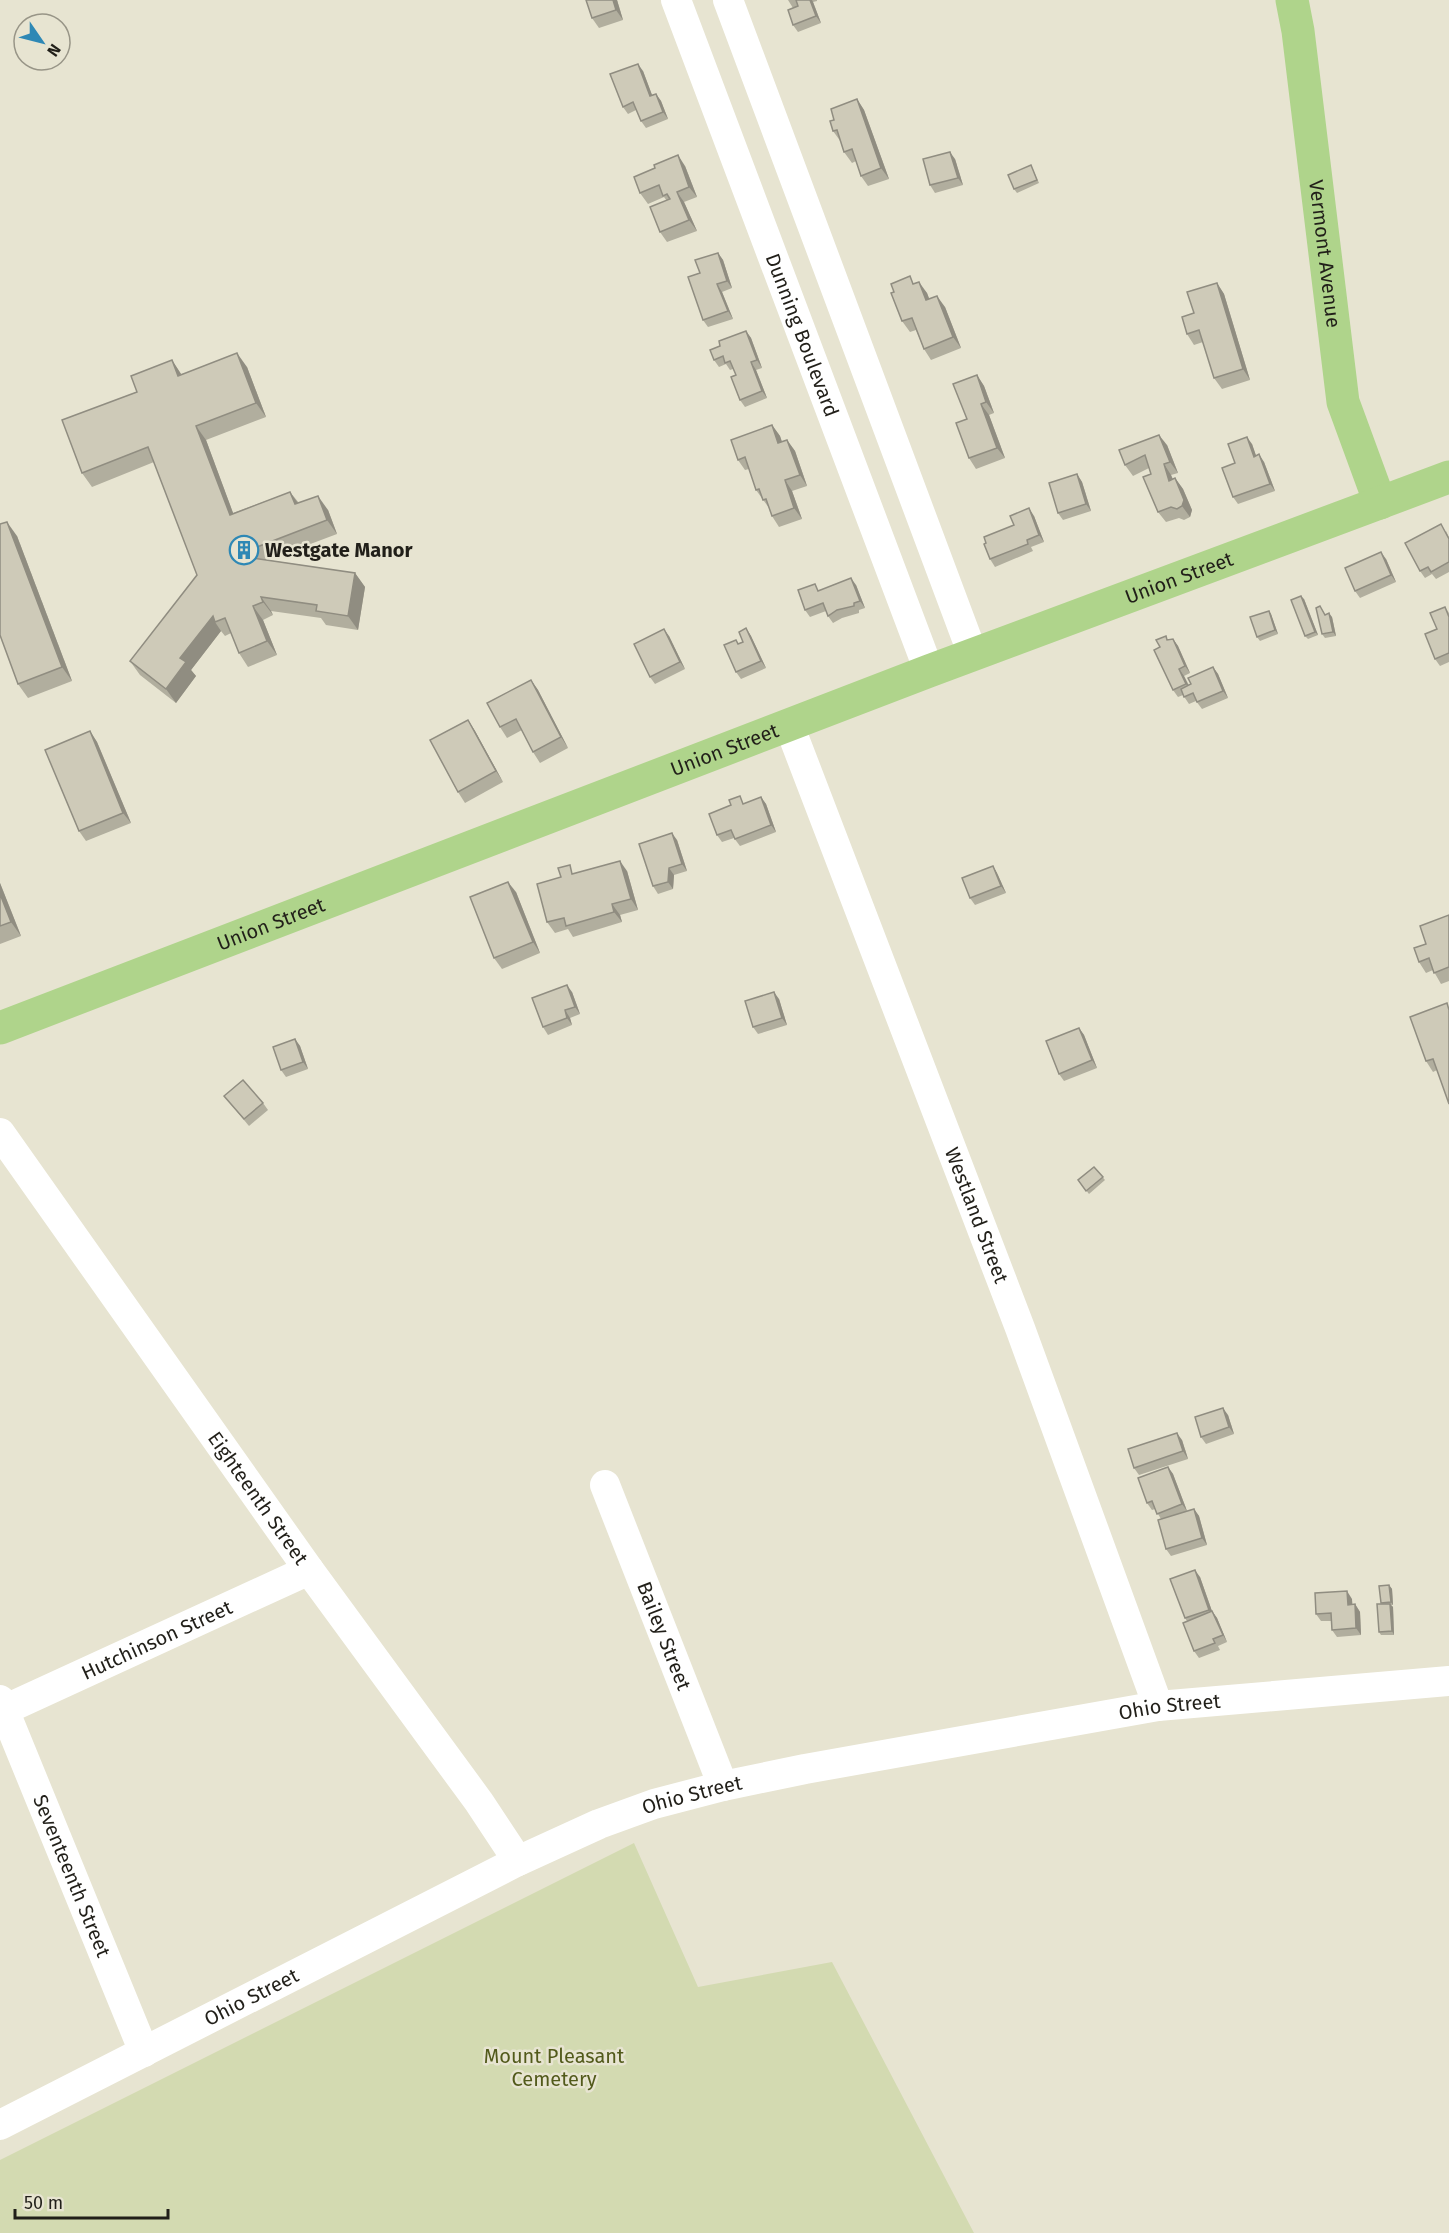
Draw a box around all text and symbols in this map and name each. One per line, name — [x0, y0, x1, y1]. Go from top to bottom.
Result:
north arrow — [12, 12, 72, 72]
text: N — [43, 41, 65, 60]
street label: Vermont Avenue — [1304, 178, 1346, 329]
street label: Dunning Boulevard — [761, 250, 844, 420]
building icon: Westgate Manor — [228, 534, 260, 566]
place label: Westgate Manor — [265, 538, 413, 562]
street label: Union Street — [1121, 546, 1237, 609]
street label: Union Street — [667, 718, 782, 781]
street label: Union Street — [213, 892, 329, 956]
street label: Westland Street — [940, 1144, 1014, 1287]
street label: Eighteenth Street — [203, 1427, 314, 1570]
street label: Bailey Street — [632, 1578, 697, 1694]
street label: Hutchinson Street — [78, 1595, 237, 1685]
street label: Ohio Street — [1117, 1689, 1222, 1725]
street label: Ohio Street — [638, 1770, 745, 1819]
street label: Seventeenth Street — [28, 1791, 116, 1961]
street label: Ohio Street — [200, 1963, 303, 2031]
park label: Mount Pleasant Cemetery — [484, 2044, 625, 2091]
scale bar — [15, 2182, 168, 2220]
text: 50 m — [24, 2192, 63, 2214]

